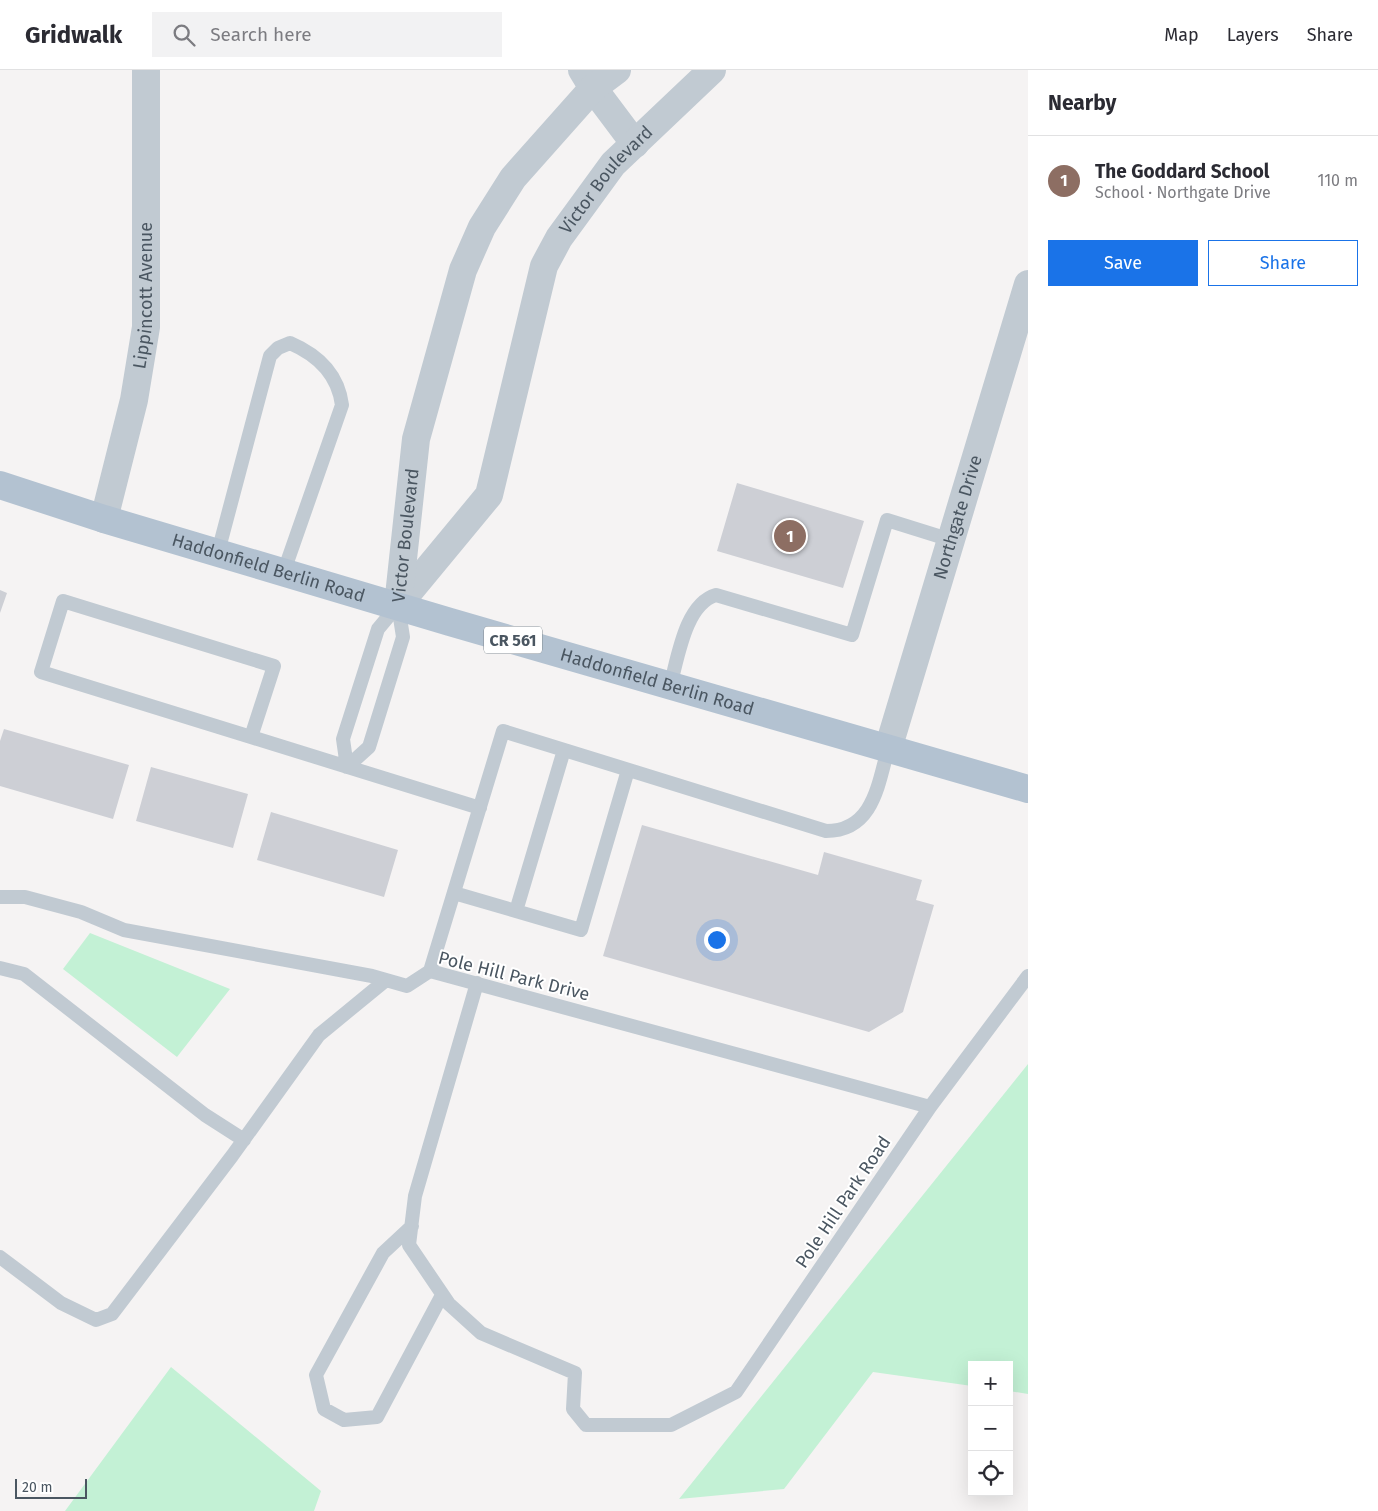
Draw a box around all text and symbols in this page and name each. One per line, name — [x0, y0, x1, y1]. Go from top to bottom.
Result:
search box — [152, 12, 502, 57]
text: Gridwalk — [25, 21, 122, 49]
icon: search — [170, 21, 198, 49]
text: Search here — [210, 23, 312, 46]
text: Map — [1164, 24, 1199, 46]
text: Layers — [1227, 24, 1279, 46]
text: Share — [1307, 24, 1353, 46]
text: Nearby — [1048, 90, 1116, 116]
street label: Victor Boulevard — [555, 121, 657, 238]
text: The Goddard School — [1095, 160, 1270, 183]
text: 1 — [1060, 171, 1068, 190]
text: 110 m — [1317, 171, 1358, 190]
text: School · Northgate Drive — [1095, 183, 1271, 202]
street label: Lippincott Avenue — [128, 222, 157, 371]
button: Save — [1048, 240, 1198, 286]
button: Share — [1208, 240, 1358, 286]
street label: Northgate Drive — [929, 452, 987, 582]
street label: Victor Boulevard — [387, 467, 424, 604]
pin: 1 — [774, 517, 806, 555]
street label: Haddonfield Berlin Road — [169, 529, 368, 607]
road number: CR 561 — [484, 626, 542, 654]
street label: Haddonfield Berlin Road — [558, 643, 756, 720]
your location — [704, 927, 730, 953]
street label: Pole Hill Park Drive — [436, 947, 592, 1005]
street label: Pole Hill Park Road — [791, 1132, 895, 1272]
map controls — [968, 1361, 1013, 1496]
button: + — [968, 1361, 1013, 1406]
button: − — [968, 1406, 1013, 1451]
button: locate — [968, 1451, 1013, 1496]
scale bar — [15, 1476, 88, 1499]
text: 20 m — [22, 1479, 52, 1496]

